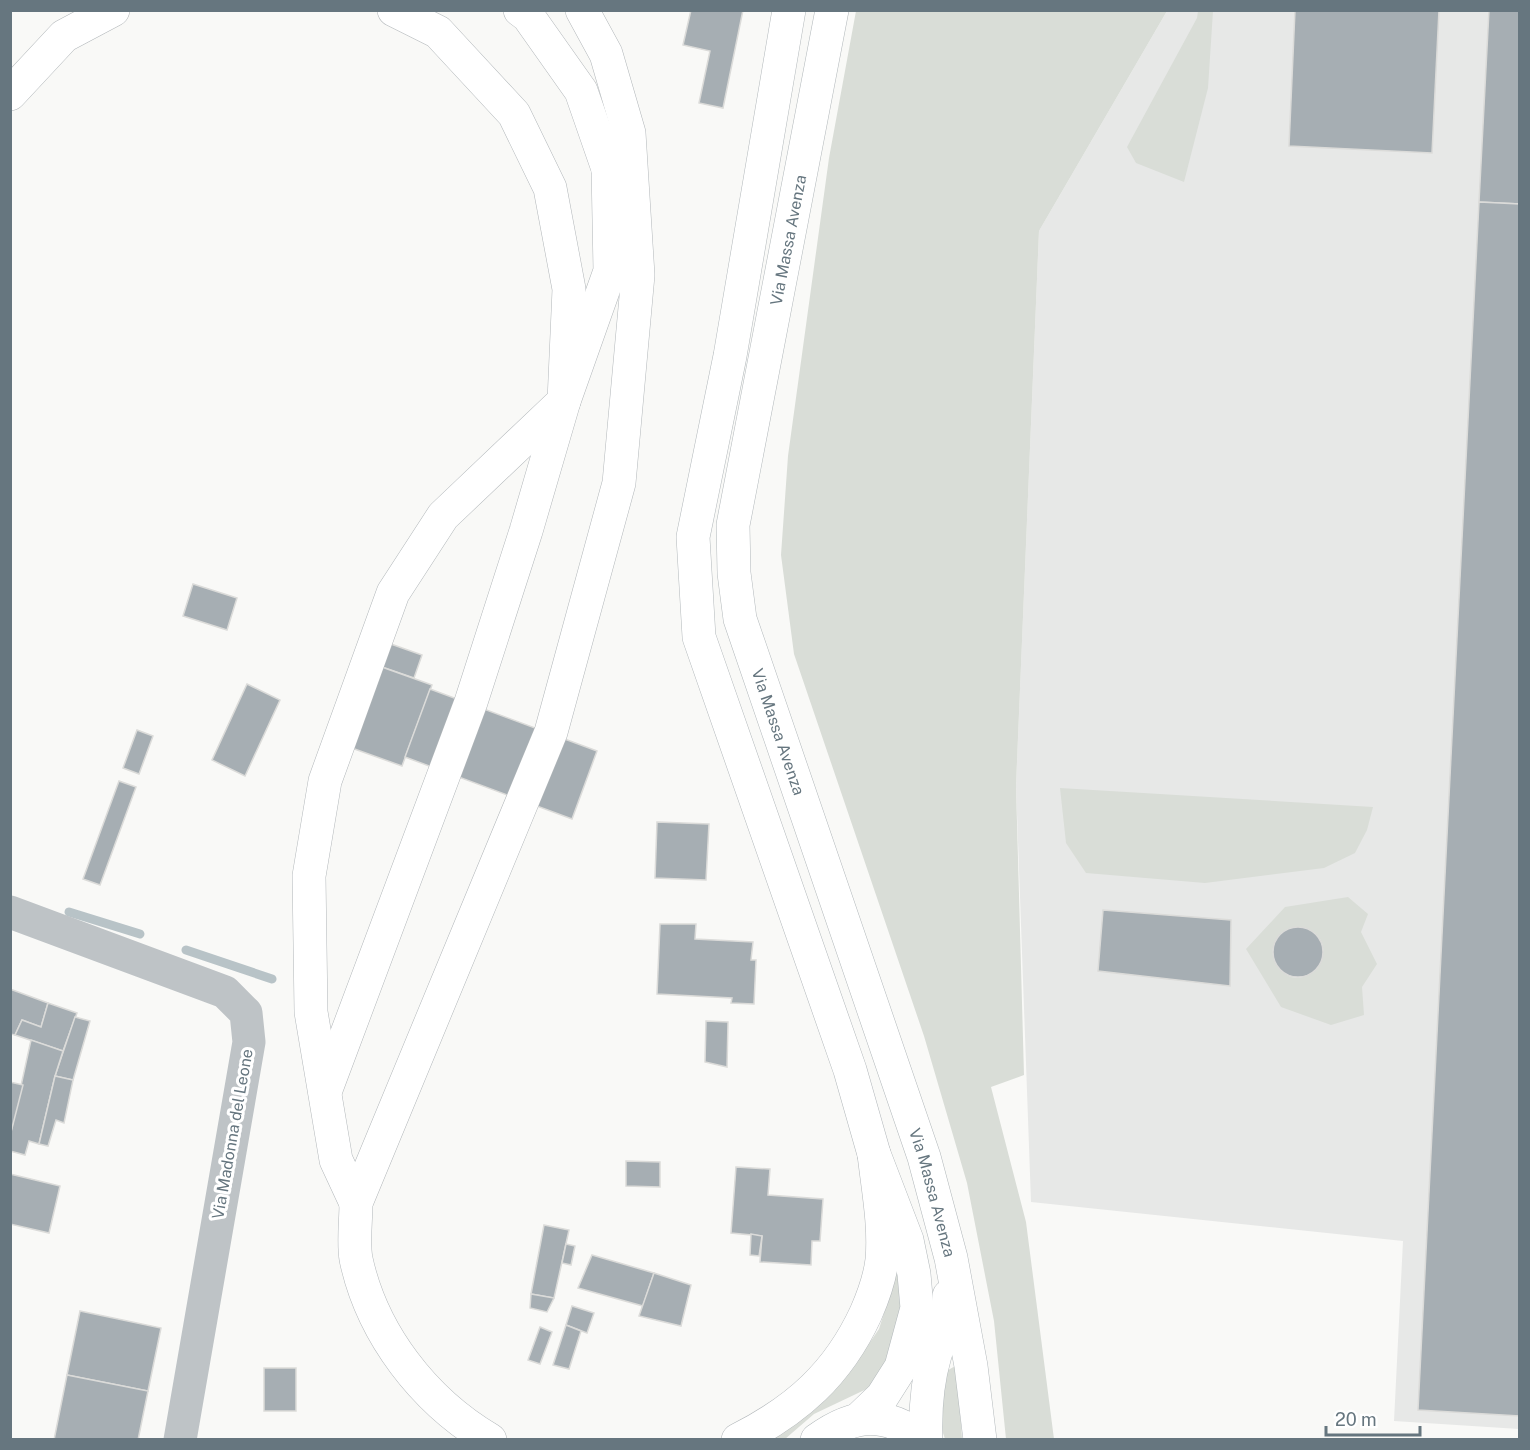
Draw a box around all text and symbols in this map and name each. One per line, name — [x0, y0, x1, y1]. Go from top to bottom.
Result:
street label: Via Massa Avenza — [767, 173, 810, 307]
street label: Via Massa Avenza — [748, 666, 809, 798]
street label: Via Madonna del Leone — [208, 1047, 257, 1221]
street label: Via Massa Avenza — [905, 1126, 959, 1259]
scale bar — [1326, 1399, 1420, 1437]
text: 20 m — [1335, 1409, 1377, 1430]

